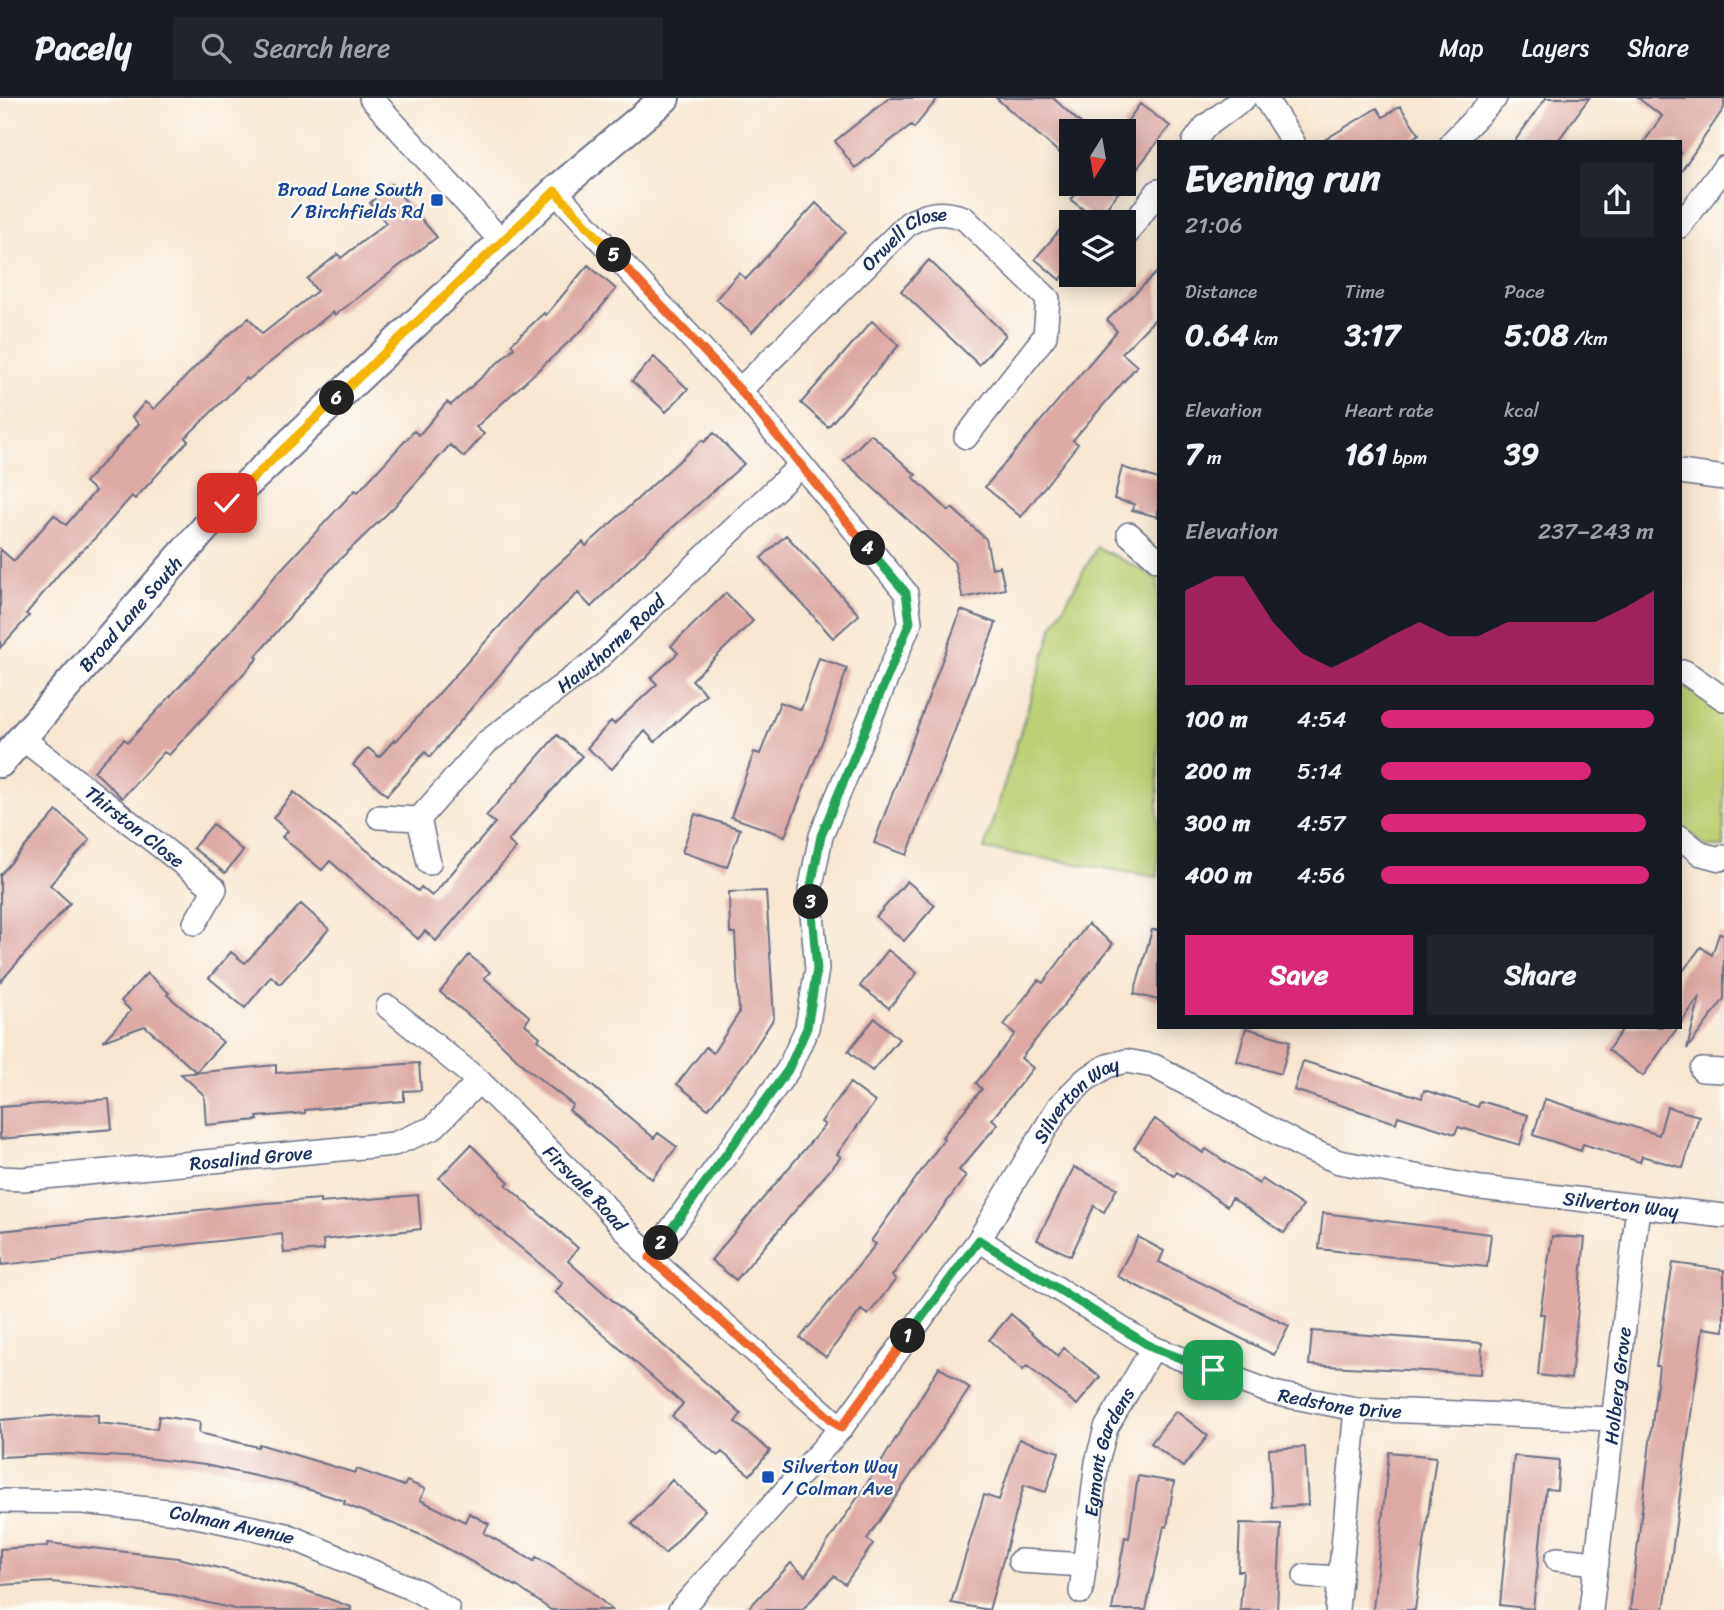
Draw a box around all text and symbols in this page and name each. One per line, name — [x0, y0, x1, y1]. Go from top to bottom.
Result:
search box — [173, 17, 663, 80]
text: Pacely — [35, 19, 131, 77]
text: Search here — [253, 25, 390, 71]
text: Map — [1439, 27, 1484, 69]
text: Layers — [1522, 27, 1589, 69]
text: Share — [1627, 27, 1689, 69]
icon: search — [197, 29, 235, 67]
north arrow — [1059, 119, 1136, 196]
map controls — [1059, 119, 1136, 287]
text: Evening run — [1185, 145, 1381, 212]
button: share — [1580, 163, 1654, 237]
place label: Broad Lane South / Birchfields Rd — [277, 173, 425, 228]
marker: Broad Lane South / Birchfields Rd — [429, 192, 445, 208]
street label: Orwell Close — [853, 197, 948, 279]
text: 21:06 — [1185, 205, 1243, 246]
button: layers — [1059, 210, 1136, 287]
pin: 5 — [596, 238, 632, 272]
text: 5 — [608, 238, 619, 271]
text: Distance — [1185, 275, 1257, 308]
text: Time — [1345, 275, 1385, 308]
text: Pace — [1504, 275, 1545, 308]
text: 0.64 — [1185, 308, 1249, 362]
text: 3:17 — [1345, 308, 1400, 362]
text: 5:08 — [1504, 308, 1569, 362]
text: km — [1249, 322, 1278, 355]
text: /km — [1569, 322, 1608, 355]
pin: 6 — [320, 380, 354, 416]
text: 6 — [331, 381, 342, 414]
text: Elevation — [1185, 394, 1262, 427]
text: Heart rate — [1345, 394, 1434, 427]
text: kcal — [1504, 394, 1539, 427]
text: 7 — [1185, 427, 1202, 481]
text: 161 — [1345, 427, 1387, 481]
text: 39 — [1504, 427, 1539, 481]
text: m — [1202, 441, 1222, 474]
text: bpm — [1387, 441, 1427, 474]
pin — [197, 473, 257, 533]
icon: check — [208, 484, 246, 522]
text: Elevation — [1185, 511, 1278, 552]
text: 237–243 m — [1538, 511, 1654, 552]
pin: 4 — [850, 531, 886, 566]
text: 4 — [862, 531, 873, 564]
street label: Broad Lane South — [70, 548, 191, 680]
street label: Hawthorne Road — [549, 584, 674, 701]
text: 100 m — [1185, 699, 1248, 740]
text: 4:54 — [1297, 699, 1347, 740]
text: 200 m — [1185, 751, 1251, 792]
text: 5:14 — [1297, 751, 1342, 792]
street label: Thirston Close — [78, 777, 192, 876]
text: 300 m — [1185, 803, 1250, 844]
text: 4:57 — [1297, 803, 1346, 844]
text: 400 m — [1185, 855, 1252, 896]
text: 4:56 — [1297, 855, 1345, 896]
pin: 3 — [794, 884, 828, 920]
text: 3 — [805, 885, 816, 918]
button: Save — [1185, 935, 1413, 1015]
button: Share — [1427, 935, 1654, 1015]
street label: Silverton Way — [1024, 1047, 1123, 1150]
street label: Rosalind Grove — [188, 1135, 314, 1180]
street label: Firsvale Road — [535, 1136, 637, 1239]
street label: Silverton Way — [1561, 1181, 1681, 1227]
pin: 2 — [644, 1226, 678, 1260]
text: 2 — [655, 1226, 666, 1259]
pin: 1 — [890, 1318, 926, 1354]
text: 1 — [903, 1319, 912, 1352]
street label: Holberg Grove — [1594, 1325, 1640, 1446]
pin — [1183, 1340, 1243, 1400]
icon: arrive — [1194, 1351, 1232, 1389]
street label: Redstone Drive — [1275, 1378, 1403, 1427]
street label: Egmont Gardens — [1074, 1380, 1143, 1518]
place label: Silverton Way / Colman Ave — [782, 1450, 898, 1505]
marker: Silverton Way / Colman Ave — [760, 1469, 776, 1485]
street label: Colman Avenue — [168, 1495, 301, 1554]

